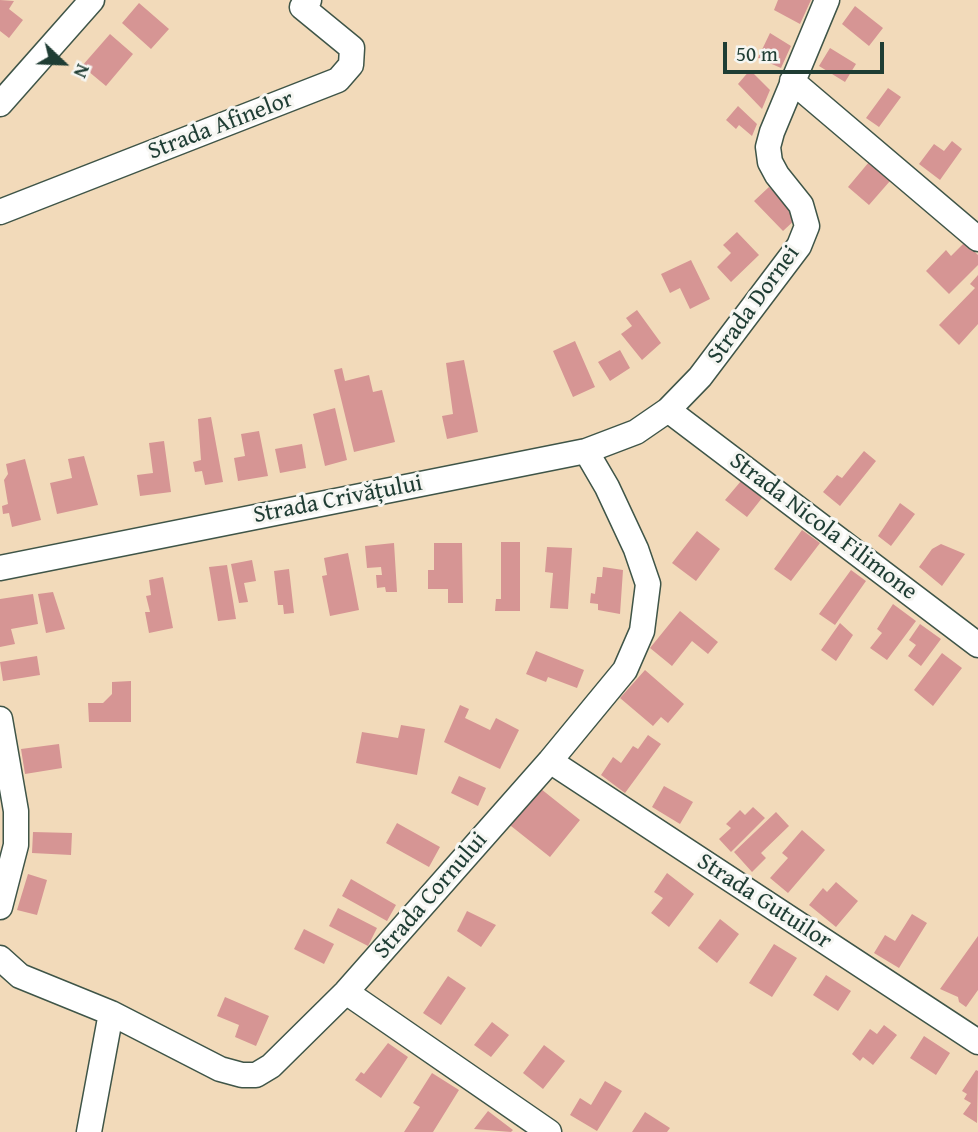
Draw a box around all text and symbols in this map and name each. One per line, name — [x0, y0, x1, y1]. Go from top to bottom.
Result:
north arrow — [28, 28, 98, 98]
scale bar — [726, 28, 887, 72]
text: 50 m — [736, 38, 778, 69]
text: N — [67, 60, 98, 83]
street label: Strada Afinelor — [144, 85, 298, 167]
street label: Strada Dornei — [702, 240, 806, 370]
street label: Strada Nicola Filimone — [723, 447, 923, 607]
street label: Strada Crivățului — [251, 470, 425, 530]
street label: Strada Cornului — [368, 827, 494, 965]
street label: Strada Gutuilor — [691, 848, 837, 956]

